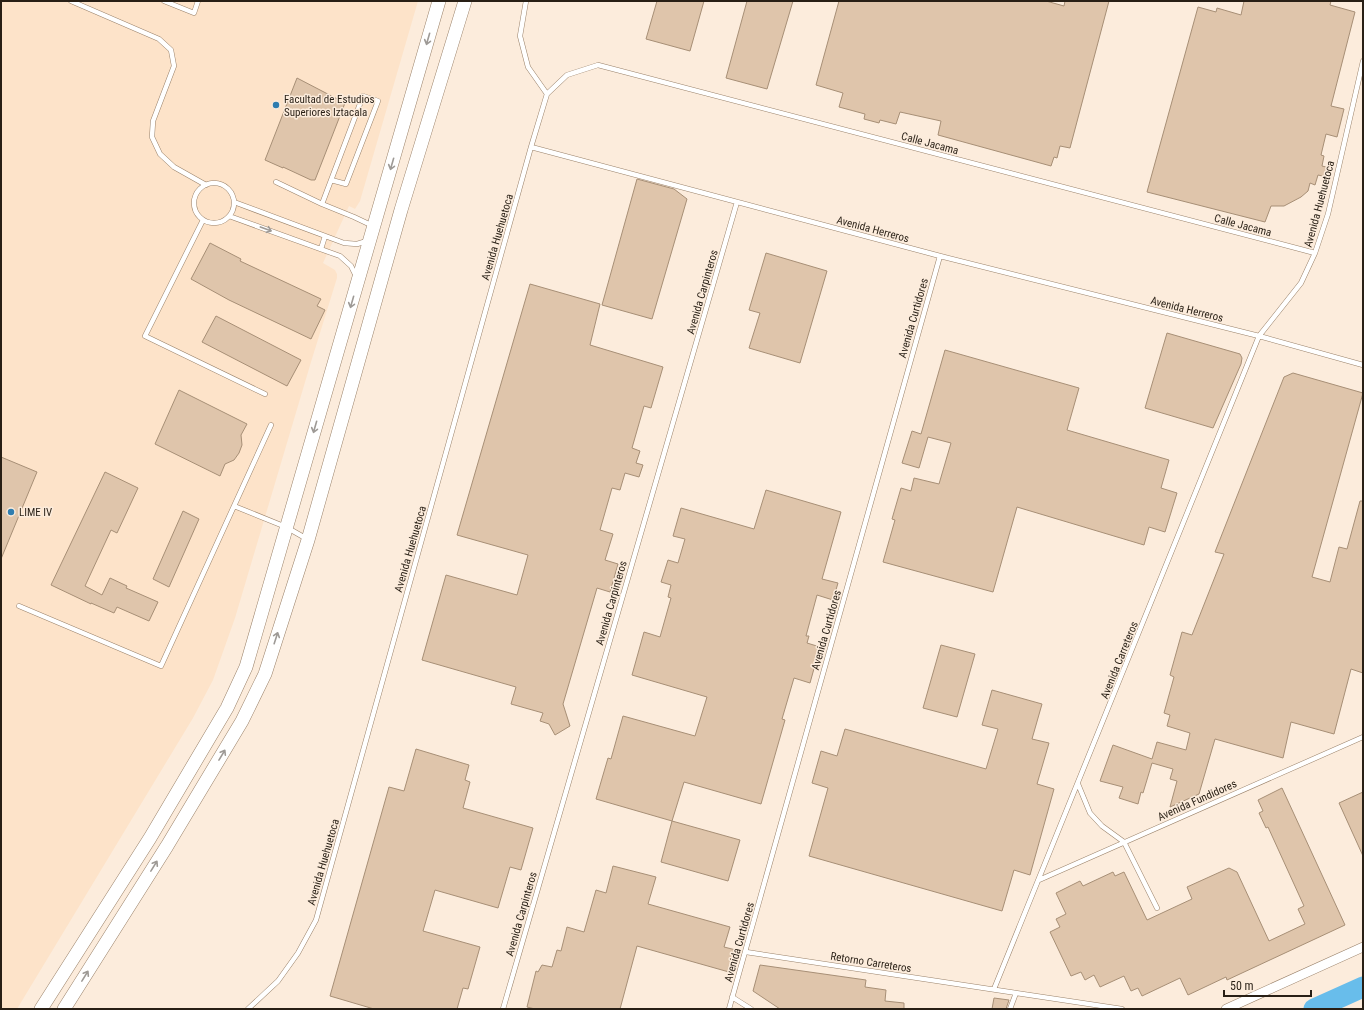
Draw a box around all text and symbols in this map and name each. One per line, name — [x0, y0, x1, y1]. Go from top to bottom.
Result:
one-way arrow — [424, 32, 431, 45]
place label: Facultad de Estudios Superiores Iztacala — [284, 93, 375, 119]
marker: Facultad de Estudios Superiores Iztacala — [271, 100, 281, 110]
street label: Calle Jacama — [900, 130, 960, 157]
one-way arrow — [388, 157, 395, 170]
street label: Avenida Huehuetoca — [1302, 159, 1337, 249]
street label: Avenida Huehuetoca — [479, 193, 516, 282]
street label: Calle Jacama — [1213, 212, 1273, 239]
street label: Avenida Herreros — [835, 214, 911, 245]
one-way arrow — [259, 226, 271, 234]
street label: Avenida Carpinteros — [684, 248, 721, 336]
street label: Avenida Curtidores — [896, 277, 931, 359]
street label: Avenida Herreros — [1149, 294, 1225, 325]
one-way arrow — [348, 295, 355, 308]
one-way arrow — [311, 420, 318, 433]
street label: Avenida Huehuetoca — [392, 505, 429, 594]
place label: LIME IV — [19, 506, 52, 519]
marker: LIME IV — [6, 507, 16, 517]
street label: Avenida Carpinteros — [593, 559, 630, 647]
street label: Avenida Curtidores — [809, 589, 844, 671]
street label: Avenida Carreteros — [1098, 620, 1141, 701]
one-way arrow — [273, 632, 281, 644]
one-way arrow — [218, 749, 226, 761]
street label: Avenida Fundidores — [1156, 777, 1239, 824]
street label: Avenida Huehuetoca — [305, 818, 342, 907]
one-way arrow — [151, 860, 159, 872]
street label: Avenida Carpinteros — [503, 870, 540, 958]
street label: Avenida Curtidores — [722, 901, 757, 983]
street label: Retorno Carreteros — [829, 950, 912, 975]
one-way arrow — [81, 971, 89, 982]
scale bar — [1224, 972, 1311, 998]
text: 50 m — [1230, 979, 1254, 993]

